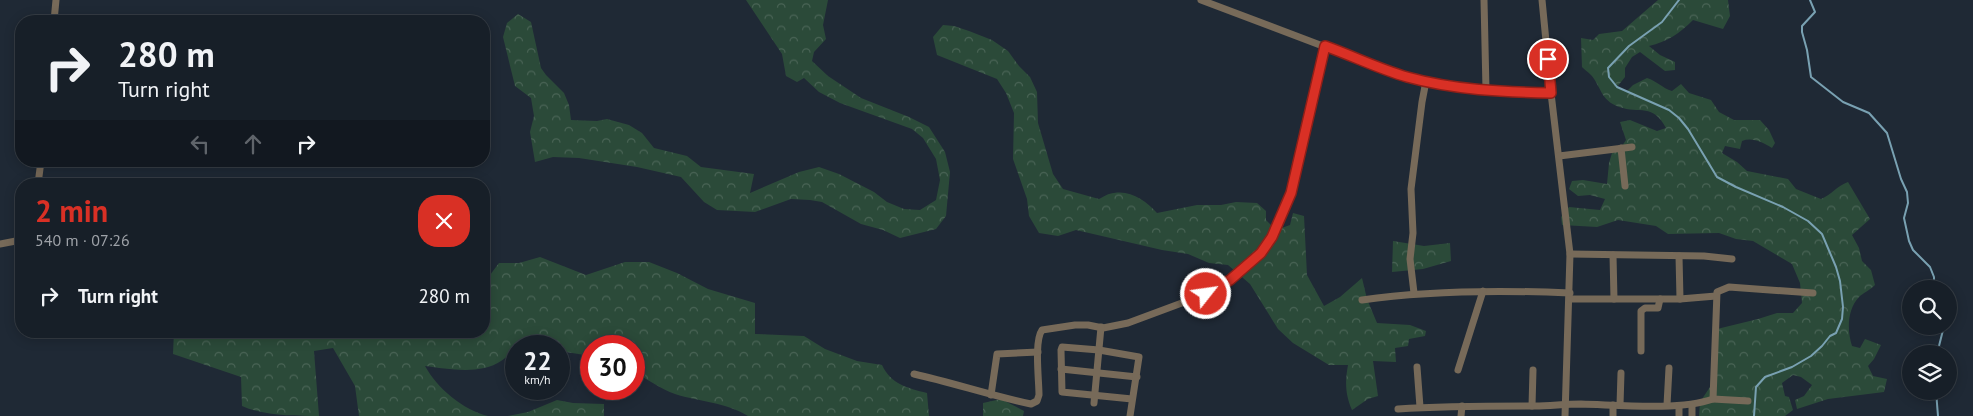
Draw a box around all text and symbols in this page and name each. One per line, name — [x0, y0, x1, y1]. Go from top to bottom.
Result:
text: 280 m — [118, 31, 215, 77]
icon: right — [35, 35, 100, 100]
pin — [1527, 38, 1569, 80]
icon: arrive — [1534, 45, 1562, 73]
text: Turn right — [118, 75, 210, 103]
icon: left — [186, 130, 214, 158]
icon: ahead — [239, 130, 267, 158]
icon: right — [292, 130, 320, 158]
text: 2 min — [35, 191, 108, 230]
button: close — [418, 195, 470, 247]
text: 540 m · 07:26 — [35, 230, 130, 250]
position arrow — [1179, 267, 1231, 319]
map controls — [1902, 280, 1957, 400]
button: search — [1902, 280, 1957, 335]
icon: right — [35, 282, 63, 310]
text: Turn right — [78, 284, 158, 308]
text: 280 m — [418, 284, 470, 308]
speed limit sign: 30 — [580, 335, 645, 400]
text: 22 — [523, 345, 552, 377]
button: layers — [1902, 345, 1957, 400]
text: km/h — [524, 372, 551, 387]

